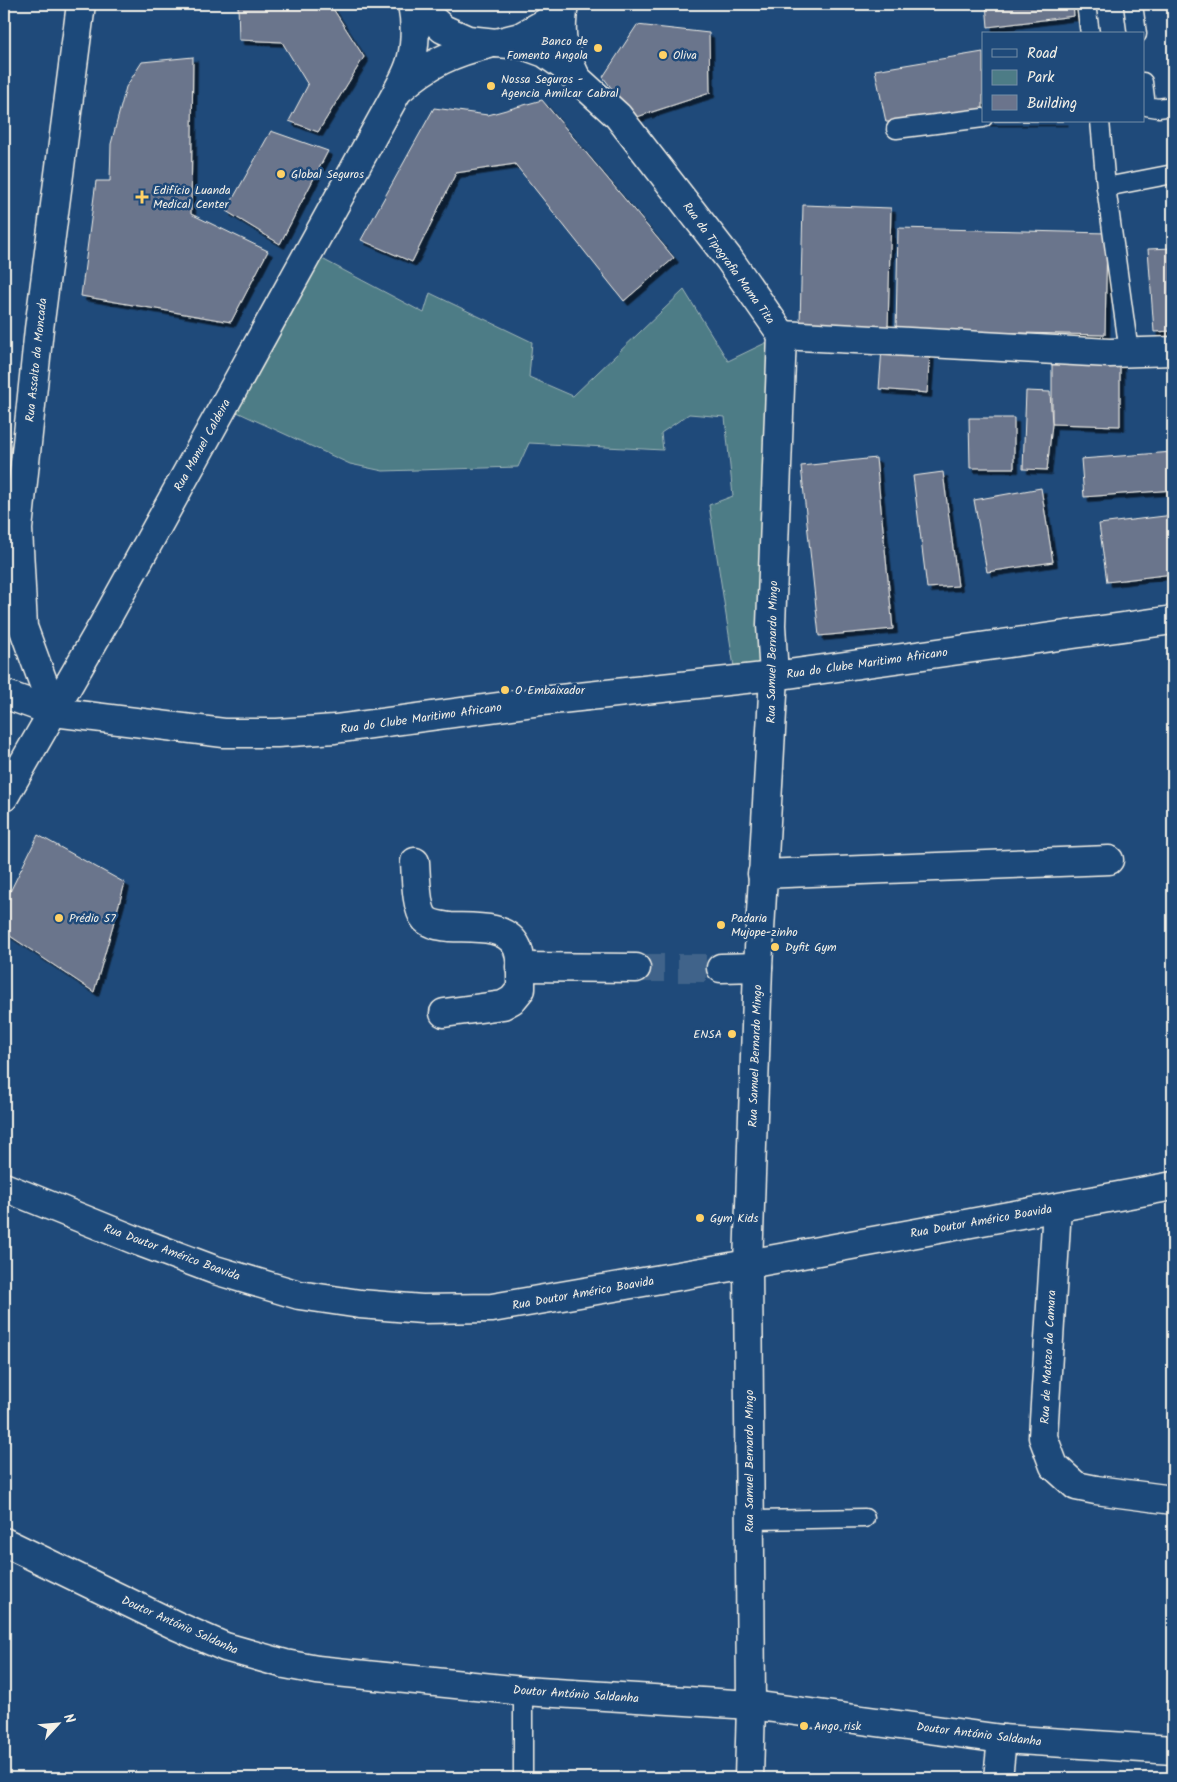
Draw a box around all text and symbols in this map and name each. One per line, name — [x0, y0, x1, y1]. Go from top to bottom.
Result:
place label: Banco de Fomento Angola — [507, 32, 589, 65]
legend — [982, 32, 1144, 122]
marker: Banco de Fomento Angola — [592, 42, 604, 54]
text: Road — [1027, 42, 1058, 66]
place label: Oliva — [673, 46, 697, 65]
marker: Oliva — [657, 49, 669, 61]
text: Park — [1027, 66, 1055, 90]
place label: Nossa Seguros - Agencia Amilcar Cabral — [501, 70, 619, 103]
marker: Nossa Seguros - Agencia Amilcar Cabral — [485, 80, 497, 92]
text: Building — [1027, 92, 1077, 116]
place label: Global Seguros — [291, 165, 364, 184]
marker: Global Seguros — [275, 168, 287, 180]
place label: Edifício Luanda Medical Center — [153, 181, 231, 214]
marker: Edifício Luanda Medical Center — [135, 190, 149, 204]
street label: Rua da Tipografia Mama Tita — [678, 198, 780, 329]
street label: Rua Assalto da Moncada — [21, 297, 52, 423]
street label: Rua Manuel Caldeira — [169, 395, 236, 495]
street label: Rua Samuel Bernardo Mingo — [762, 580, 783, 724]
street label: Rua do Clube Maritimo Africano — [785, 643, 949, 684]
place label: O Embaixador — [515, 681, 586, 700]
marker: O Embaixador — [499, 684, 511, 696]
street label: Rua do Clube Maritimo Africano — [339, 698, 503, 739]
place label: Prédio 57 — [69, 909, 116, 928]
place label: Padaria Mujope-zinho — [731, 909, 798, 942]
marker: Prédio 57 — [53, 912, 65, 924]
marker: Padaria Mujope-zinho — [715, 919, 727, 931]
place label: Dyfit Gym — [785, 938, 837, 957]
marker: Dyfit Gym — [769, 941, 781, 953]
street label: Rua Samuel Bernardo Mingo — [744, 984, 767, 1128]
place label: ENSA — [693, 1025, 722, 1044]
marker: ENSA — [726, 1028, 738, 1040]
street label: Rua Doutor Américo Boavida — [909, 1200, 1054, 1243]
place label: Gym Kids — [710, 1209, 758, 1228]
marker: Gym Kids — [694, 1212, 706, 1224]
street label: Rua Doutor Américo Boavida — [101, 1219, 243, 1286]
street label: Rua Doutor Américo Boavida — [511, 1272, 656, 1315]
street label: Rua de Matozo da Camara — [1036, 1289, 1062, 1425]
street label: Rua Samuel Bernardo Mingo — [740, 1390, 759, 1532]
street label: Doutor António Saldanha — [118, 1591, 242, 1660]
street label: Doutor António Saldanha — [512, 1681, 640, 1708]
north arrow — [32, 1700, 82, 1750]
text: N — [57, 1710, 81, 1728]
place label: Ango risk — [814, 1717, 862, 1736]
street label: Doutor António Saldanha — [915, 1717, 1043, 1752]
marker: Ango risk — [798, 1720, 810, 1732]

